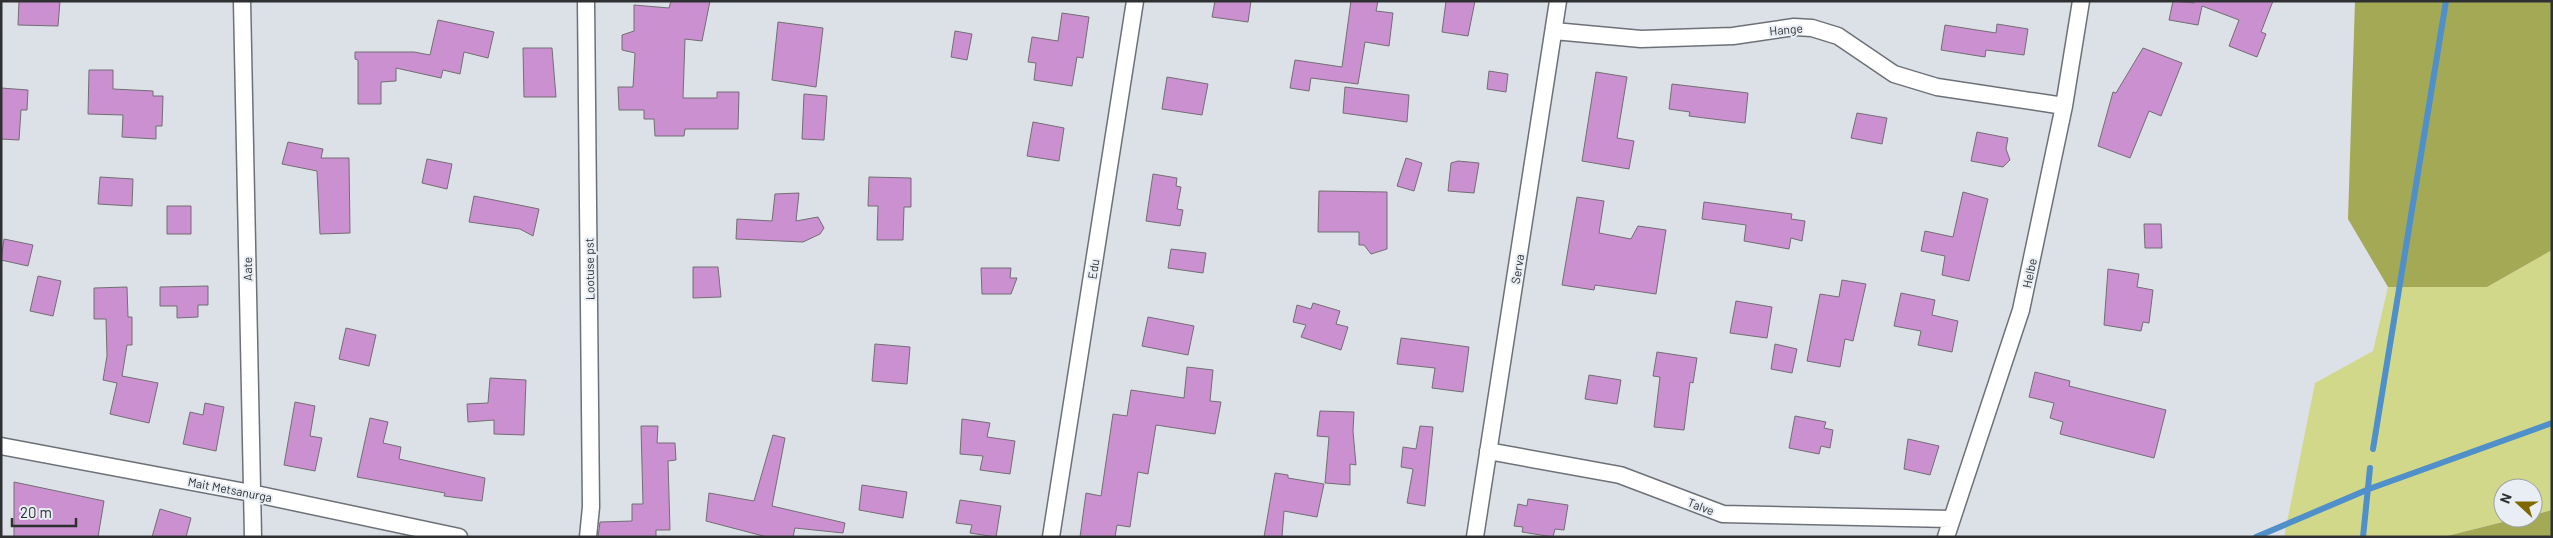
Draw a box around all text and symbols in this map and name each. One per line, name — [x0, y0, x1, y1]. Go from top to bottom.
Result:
street label: Hange — [1769, 21, 1803, 37]
street label: Lootuse pst — [581, 238, 597, 300]
street label: Serva — [1508, 253, 1526, 285]
street label: Aate — [240, 257, 254, 281]
street label: Helbe — [2019, 257, 2039, 289]
street label: Edu — [1085, 258, 1101, 280]
street label: Mait Metsanurga — [187, 474, 273, 504]
north arrow — [2493, 478, 2543, 528]
text: N — [2496, 491, 2515, 506]
street label: Talve — [1686, 495, 1716, 517]
scale bar — [12, 496, 76, 528]
text: 20 m — [20, 503, 52, 521]

